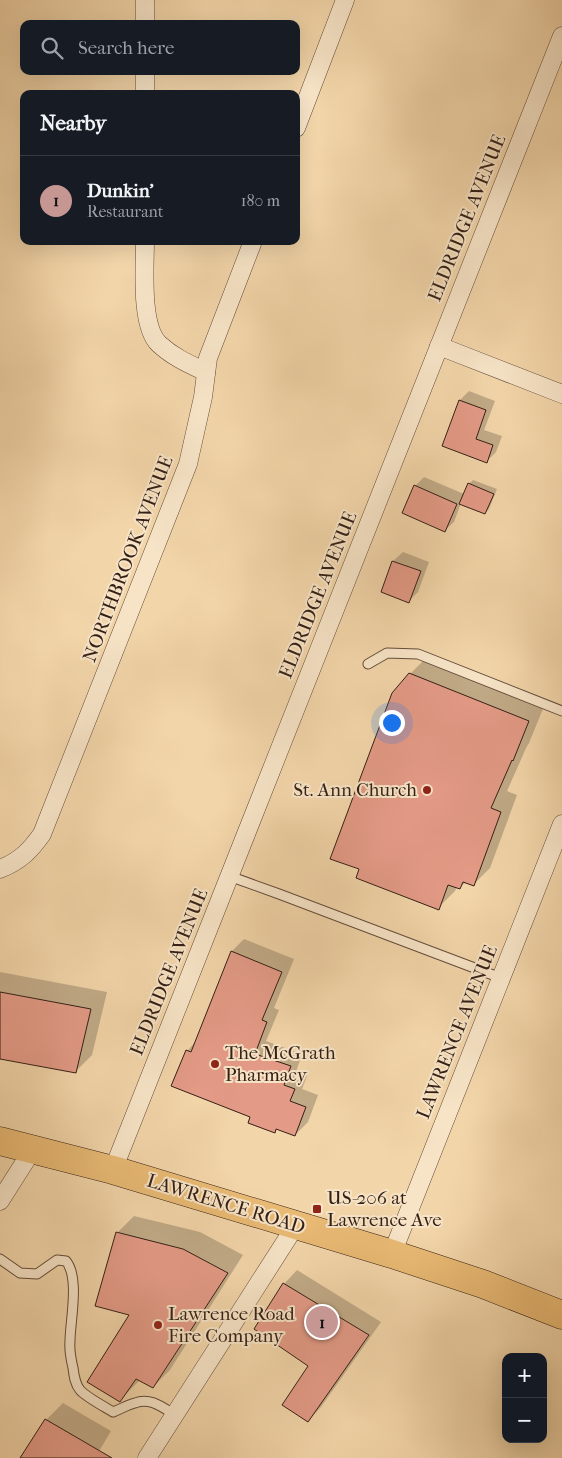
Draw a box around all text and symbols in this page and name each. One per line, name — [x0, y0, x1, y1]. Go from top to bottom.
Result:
search box — [20, 20, 300, 75]
icon: search — [38, 34, 66, 62]
text: Search here — [78, 37, 174, 59]
text: Nearby — [40, 111, 106, 135]
street label: ELDRIDGE AVENUE — [423, 131, 511, 305]
text: Dunkin' — [87, 180, 154, 202]
text: 1 — [53, 191, 59, 210]
text: 180 m — [241, 191, 280, 210]
text: Restaurant — [87, 202, 163, 221]
street label: NORTHBROOK AVENUE — [78, 452, 178, 665]
street label: ELDRIDGE AVENUE — [274, 508, 362, 682]
your location — [379, 710, 405, 736]
place label: St. Ann Church — [293, 779, 417, 801]
marker: St. Ann Church — [421, 784, 433, 796]
street label: ELDRIDGE AVENUE — [125, 885, 213, 1059]
street label: LAWRENCE AVENUE — [412, 942, 502, 1122]
place label: The McGrath Pharmacy — [225, 1042, 336, 1086]
marker: The McGrath Pharmacy — [209, 1058, 221, 1070]
street label: LAWRENCE ROAD — [144, 1169, 308, 1239]
place label: US-206 at Lawrence Ave — [327, 1187, 442, 1231]
marker: US-206 at Lawrence Ave — [311, 1203, 323, 1215]
place label: Lawrence Road Fire Company — [168, 1303, 295, 1347]
pin: 1 — [306, 1303, 338, 1341]
marker: Lawrence Road Fire Company — [152, 1319, 164, 1331]
map controls — [502, 1353, 547, 1443]
button: + — [502, 1353, 547, 1398]
button: − — [502, 1398, 547, 1443]

